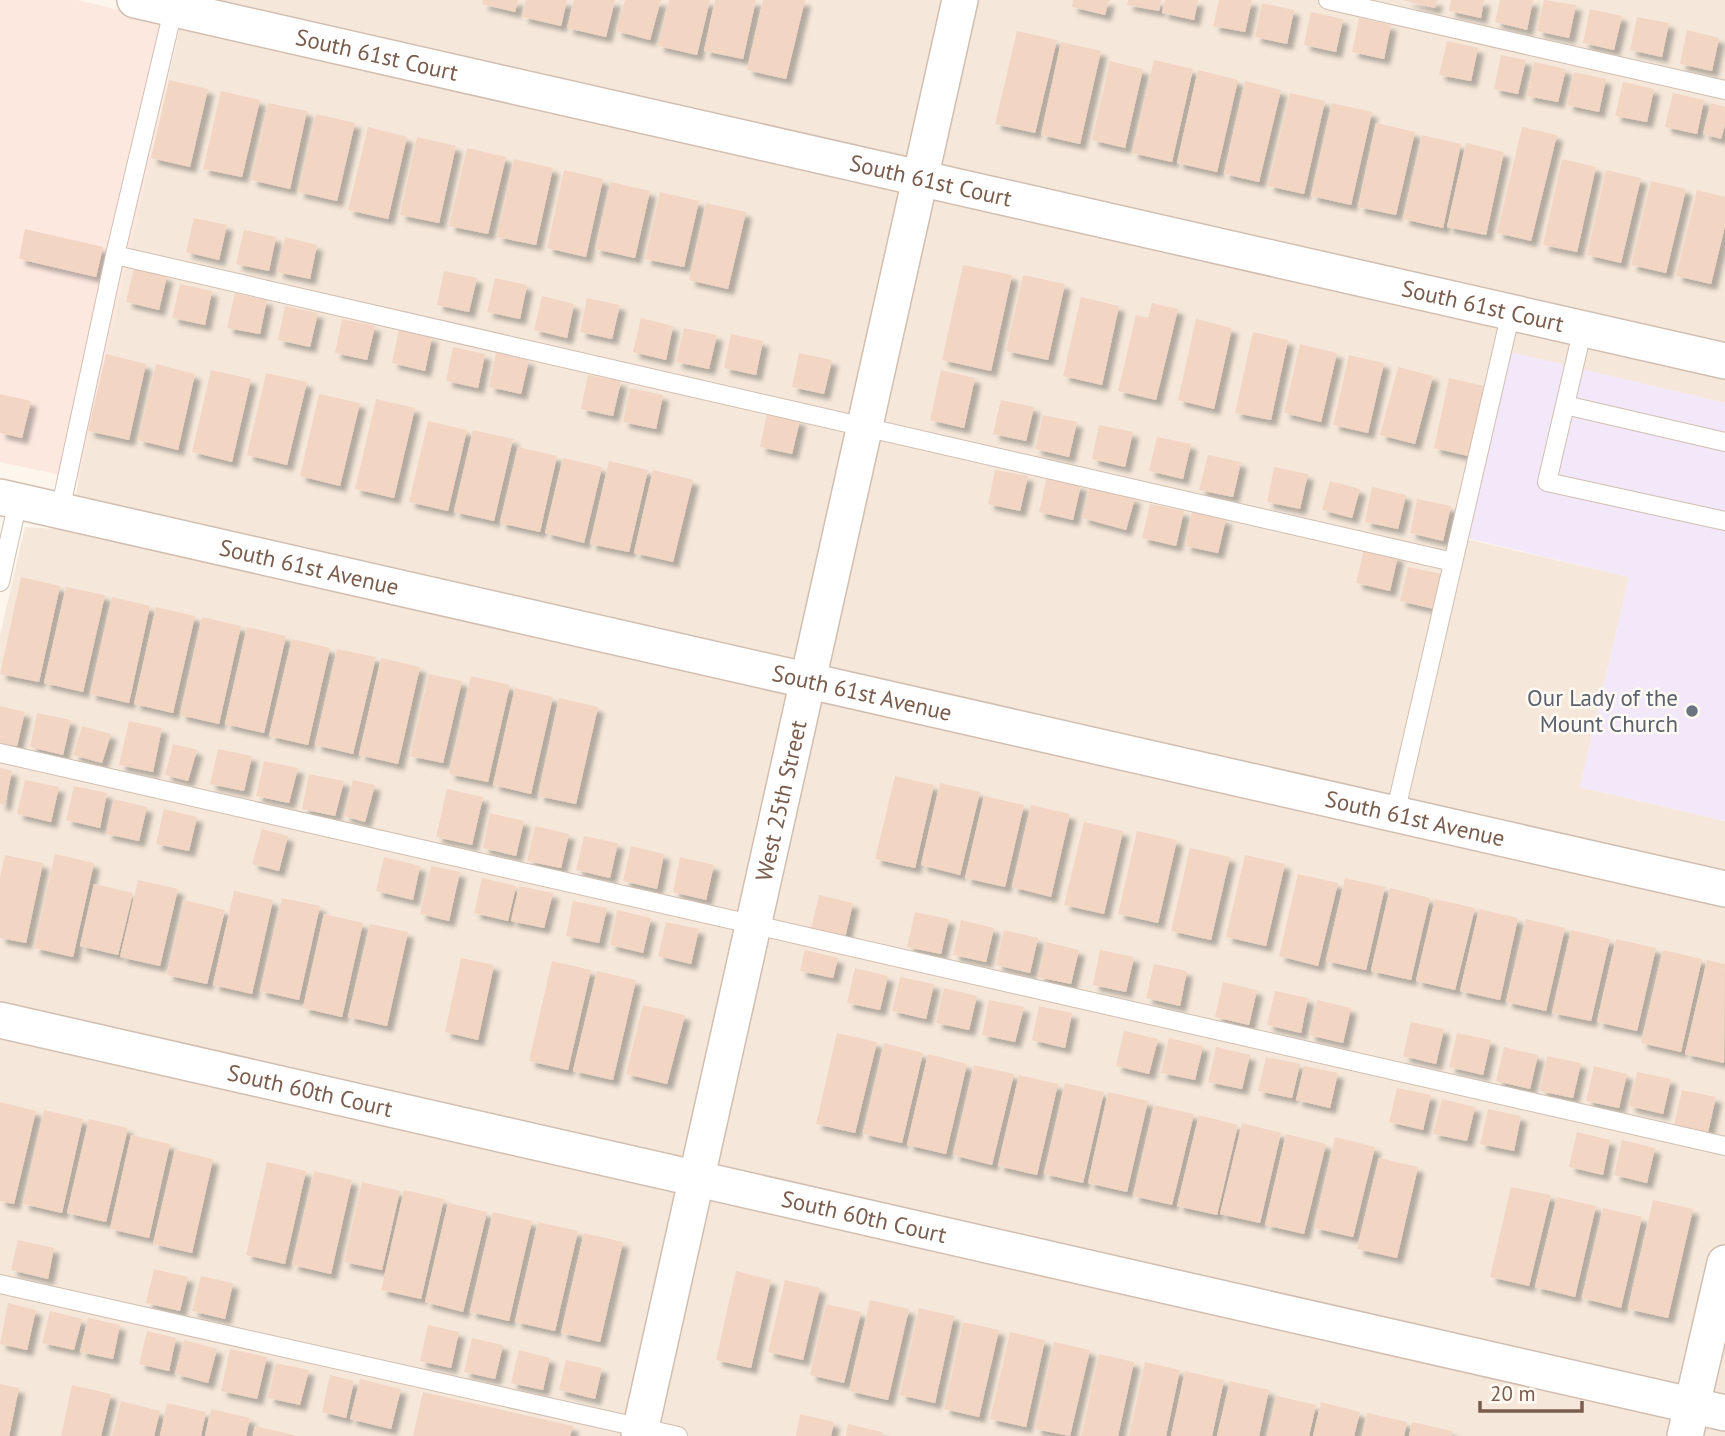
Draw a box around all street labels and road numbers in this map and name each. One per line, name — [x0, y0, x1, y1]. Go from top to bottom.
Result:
street label: South 61st Court — [293, 22, 461, 87]
street label: South 61st Court — [847, 148, 1015, 213]
street label: South 61st Court — [1399, 273, 1567, 338]
street label: South 61st Avenue — [217, 532, 402, 601]
street label: South 61st Avenue — [770, 658, 955, 727]
street label: West 25th Street — [749, 717, 813, 884]
street label: South 61st Avenue — [1322, 784, 1508, 853]
street label: South 60th Court — [225, 1057, 396, 1123]
street label: South 60th Court — [779, 1183, 950, 1249]

